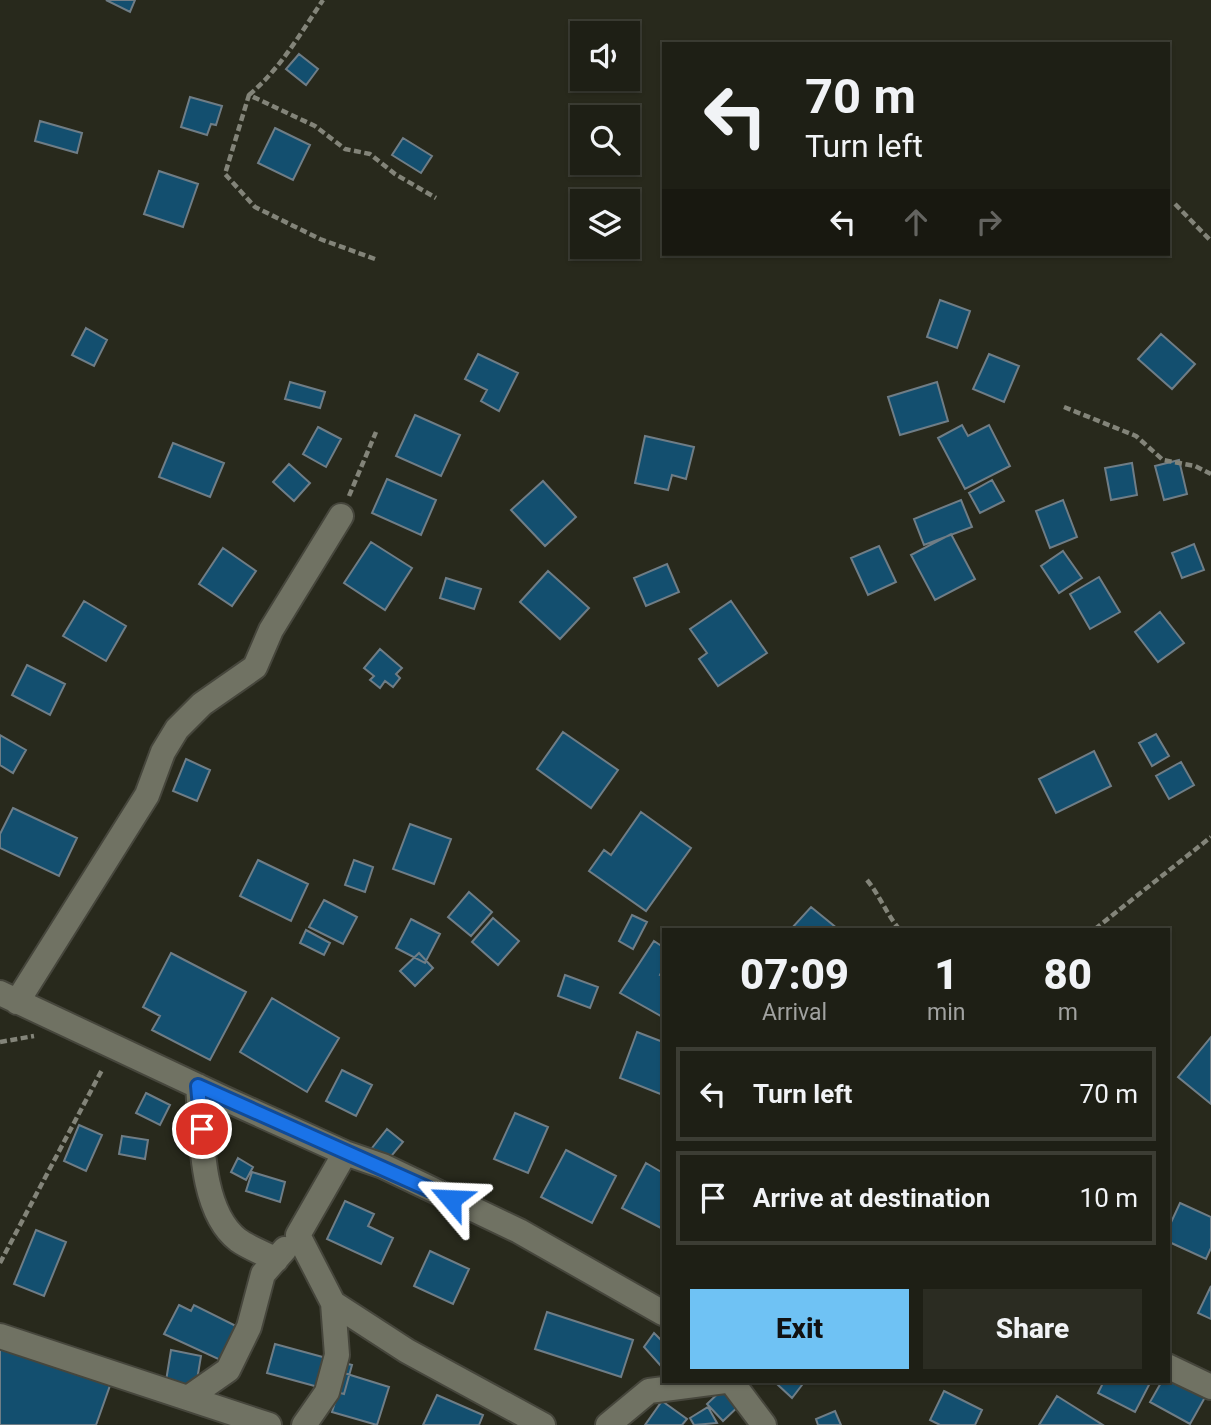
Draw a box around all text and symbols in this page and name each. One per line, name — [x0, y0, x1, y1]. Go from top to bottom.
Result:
map controls — [570, 21, 640, 259]
button: sound — [570, 21, 640, 91]
text: 70 m — [805, 68, 916, 125]
icon: left — [690, 70, 781, 161]
button: search — [570, 105, 640, 175]
text: Turn left — [805, 127, 923, 165]
button: layers — [570, 189, 640, 259]
icon: left — [824, 203, 862, 241]
icon: ahead — [897, 203, 935, 241]
icon: right — [970, 203, 1008, 241]
text: 07:09 — [740, 950, 849, 999]
text: 1 — [934, 950, 958, 999]
text: 80 — [1044, 950, 1092, 999]
text: Arrival — [762, 999, 827, 1026]
text: min — [927, 999, 966, 1026]
text: m — [1058, 999, 1078, 1026]
icon: left — [694, 1075, 732, 1113]
text: Turn left — [753, 1079, 852, 1109]
text: 70 m — [1080, 1079, 1138, 1109]
pin — [172, 1099, 232, 1159]
icon: arrive — [183, 1110, 221, 1148]
position arrow — [414, 1162, 488, 1236]
icon: arrive — [694, 1179, 732, 1217]
text: Arrive at destination — [753, 1183, 990, 1213]
text: 10 m — [1080, 1183, 1138, 1213]
button: Exit — [690, 1289, 909, 1369]
button: Share — [923, 1289, 1142, 1369]

